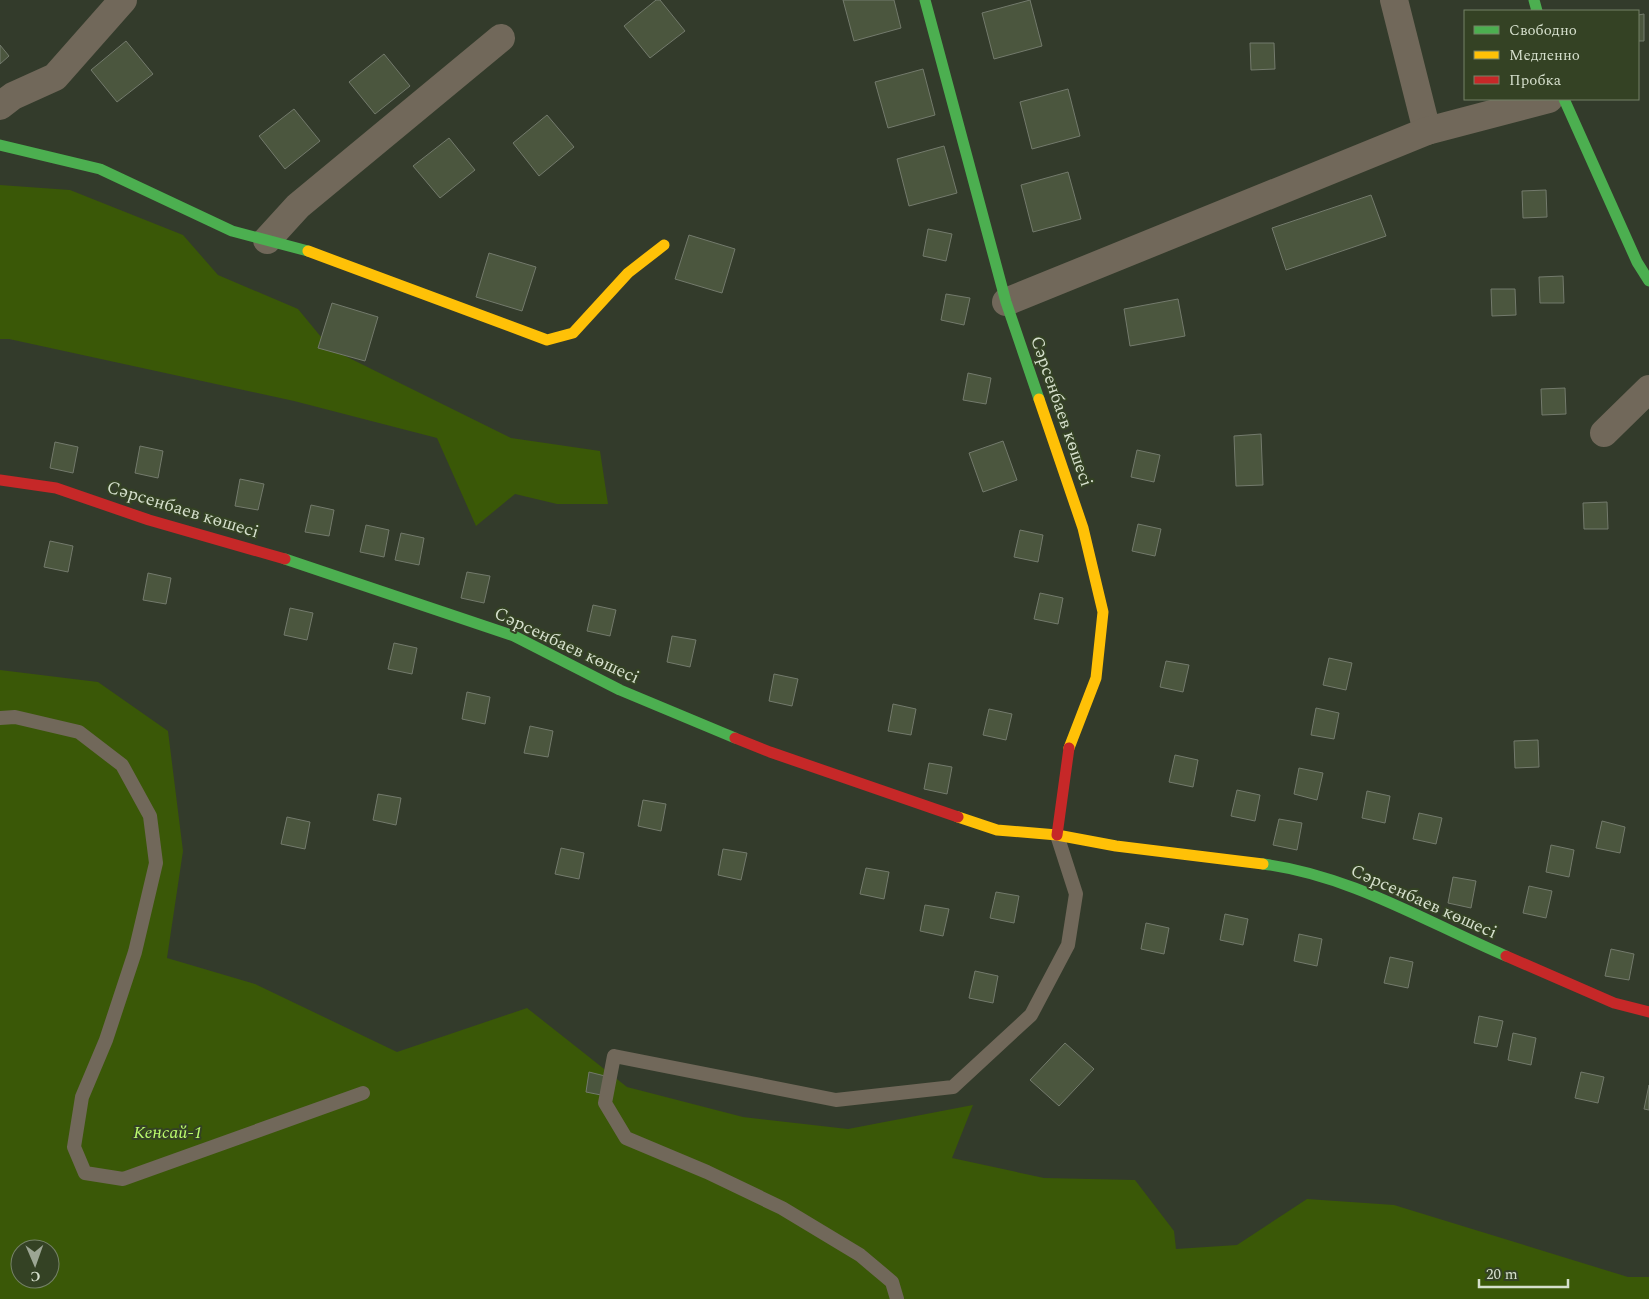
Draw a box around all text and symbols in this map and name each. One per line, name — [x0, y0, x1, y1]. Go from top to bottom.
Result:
legend — [1464, 10, 1639, 100]
text: Свободно — [1509, 19, 1577, 42]
text: Медленно — [1509, 44, 1580, 67]
text: Пробка — [1509, 69, 1562, 92]
street label: Сәрсенбаев көшесі — [1023, 332, 1100, 490]
street label: Сәрсенбаев көшесі — [104, 474, 262, 545]
street label: Сәрсенбаев көшесі — [490, 600, 644, 691]
street label: Сәрсенбаев көшесі — [1346, 857, 1501, 946]
park label: Кенсай-1 — [133, 1119, 203, 1146]
north arrow — [10, 1239, 60, 1289]
scale bar — [1479, 1256, 1568, 1288]
text: 20 m — [1486, 1263, 1518, 1286]
text: С — [30, 1266, 41, 1287]

